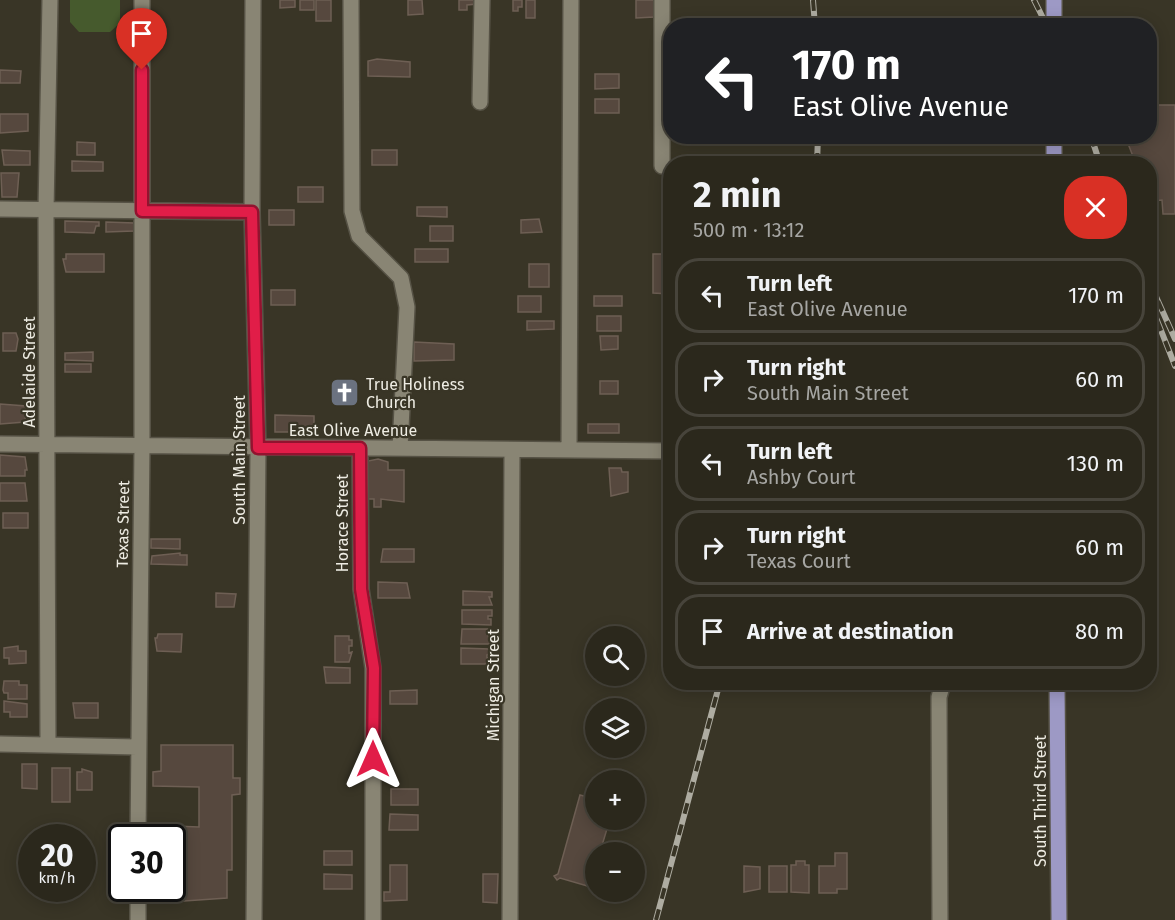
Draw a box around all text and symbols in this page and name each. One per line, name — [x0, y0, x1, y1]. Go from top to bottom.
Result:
pin — [116, 8, 167, 70]
icon: arrive — [125, 17, 158, 50]
text: 170 m — [792, 40, 901, 90]
icon: left — [693, 42, 771, 120]
text: East Olive Avenue — [792, 91, 1009, 123]
text: 2 min — [693, 173, 782, 217]
button: close — [1064, 176, 1127, 239]
text: 500 m · 13:12 — [693, 218, 804, 242]
text: Turn left — [747, 270, 832, 297]
icon: left — [696, 279, 729, 312]
text: 170 m — [1068, 282, 1124, 309]
text: East Olive Avenue — [747, 297, 908, 321]
street label: Adelaide Street — [20, 316, 39, 428]
text: Turn right — [747, 354, 846, 381]
icon: right — [696, 363, 729, 396]
text: 60 m — [1075, 366, 1124, 393]
place label: True Holiness Church — [366, 375, 465, 412]
church icon: True Holiness Church — [329, 377, 361, 409]
text: South Main Street — [747, 381, 909, 405]
street label: South Main Street — [230, 395, 249, 525]
street label: East Olive Avenue — [289, 421, 417, 440]
text: Turn left — [747, 438, 832, 465]
icon: left — [696, 447, 729, 480]
text: 130 m — [1067, 450, 1124, 477]
text: Ashby Court — [747, 465, 856, 489]
street label: Horace Street — [333, 474, 352, 572]
street label: Texas Street — [113, 480, 133, 568]
text: Turn right — [747, 522, 846, 549]
icon: right — [696, 531, 729, 564]
text: 60 m — [1075, 534, 1124, 561]
text: Texas Court — [747, 549, 851, 573]
icon: arrive — [696, 615, 729, 648]
text: Arrive at destination — [747, 618, 954, 645]
text: 80 m — [1075, 618, 1124, 645]
map controls — [585, 626, 645, 902]
button: search — [585, 626, 645, 686]
street label: Michigan Street — [484, 629, 503, 741]
button: layers — [585, 698, 645, 758]
position arrow — [341, 727, 405, 791]
street label: South Third Street — [1031, 735, 1050, 867]
button: + — [585, 770, 645, 830]
speed limit sign: 30 — [108, 824, 186, 902]
text: 20 — [40, 838, 74, 874]
button: − — [585, 842, 645, 902]
text: km/h — [38, 869, 76, 887]

